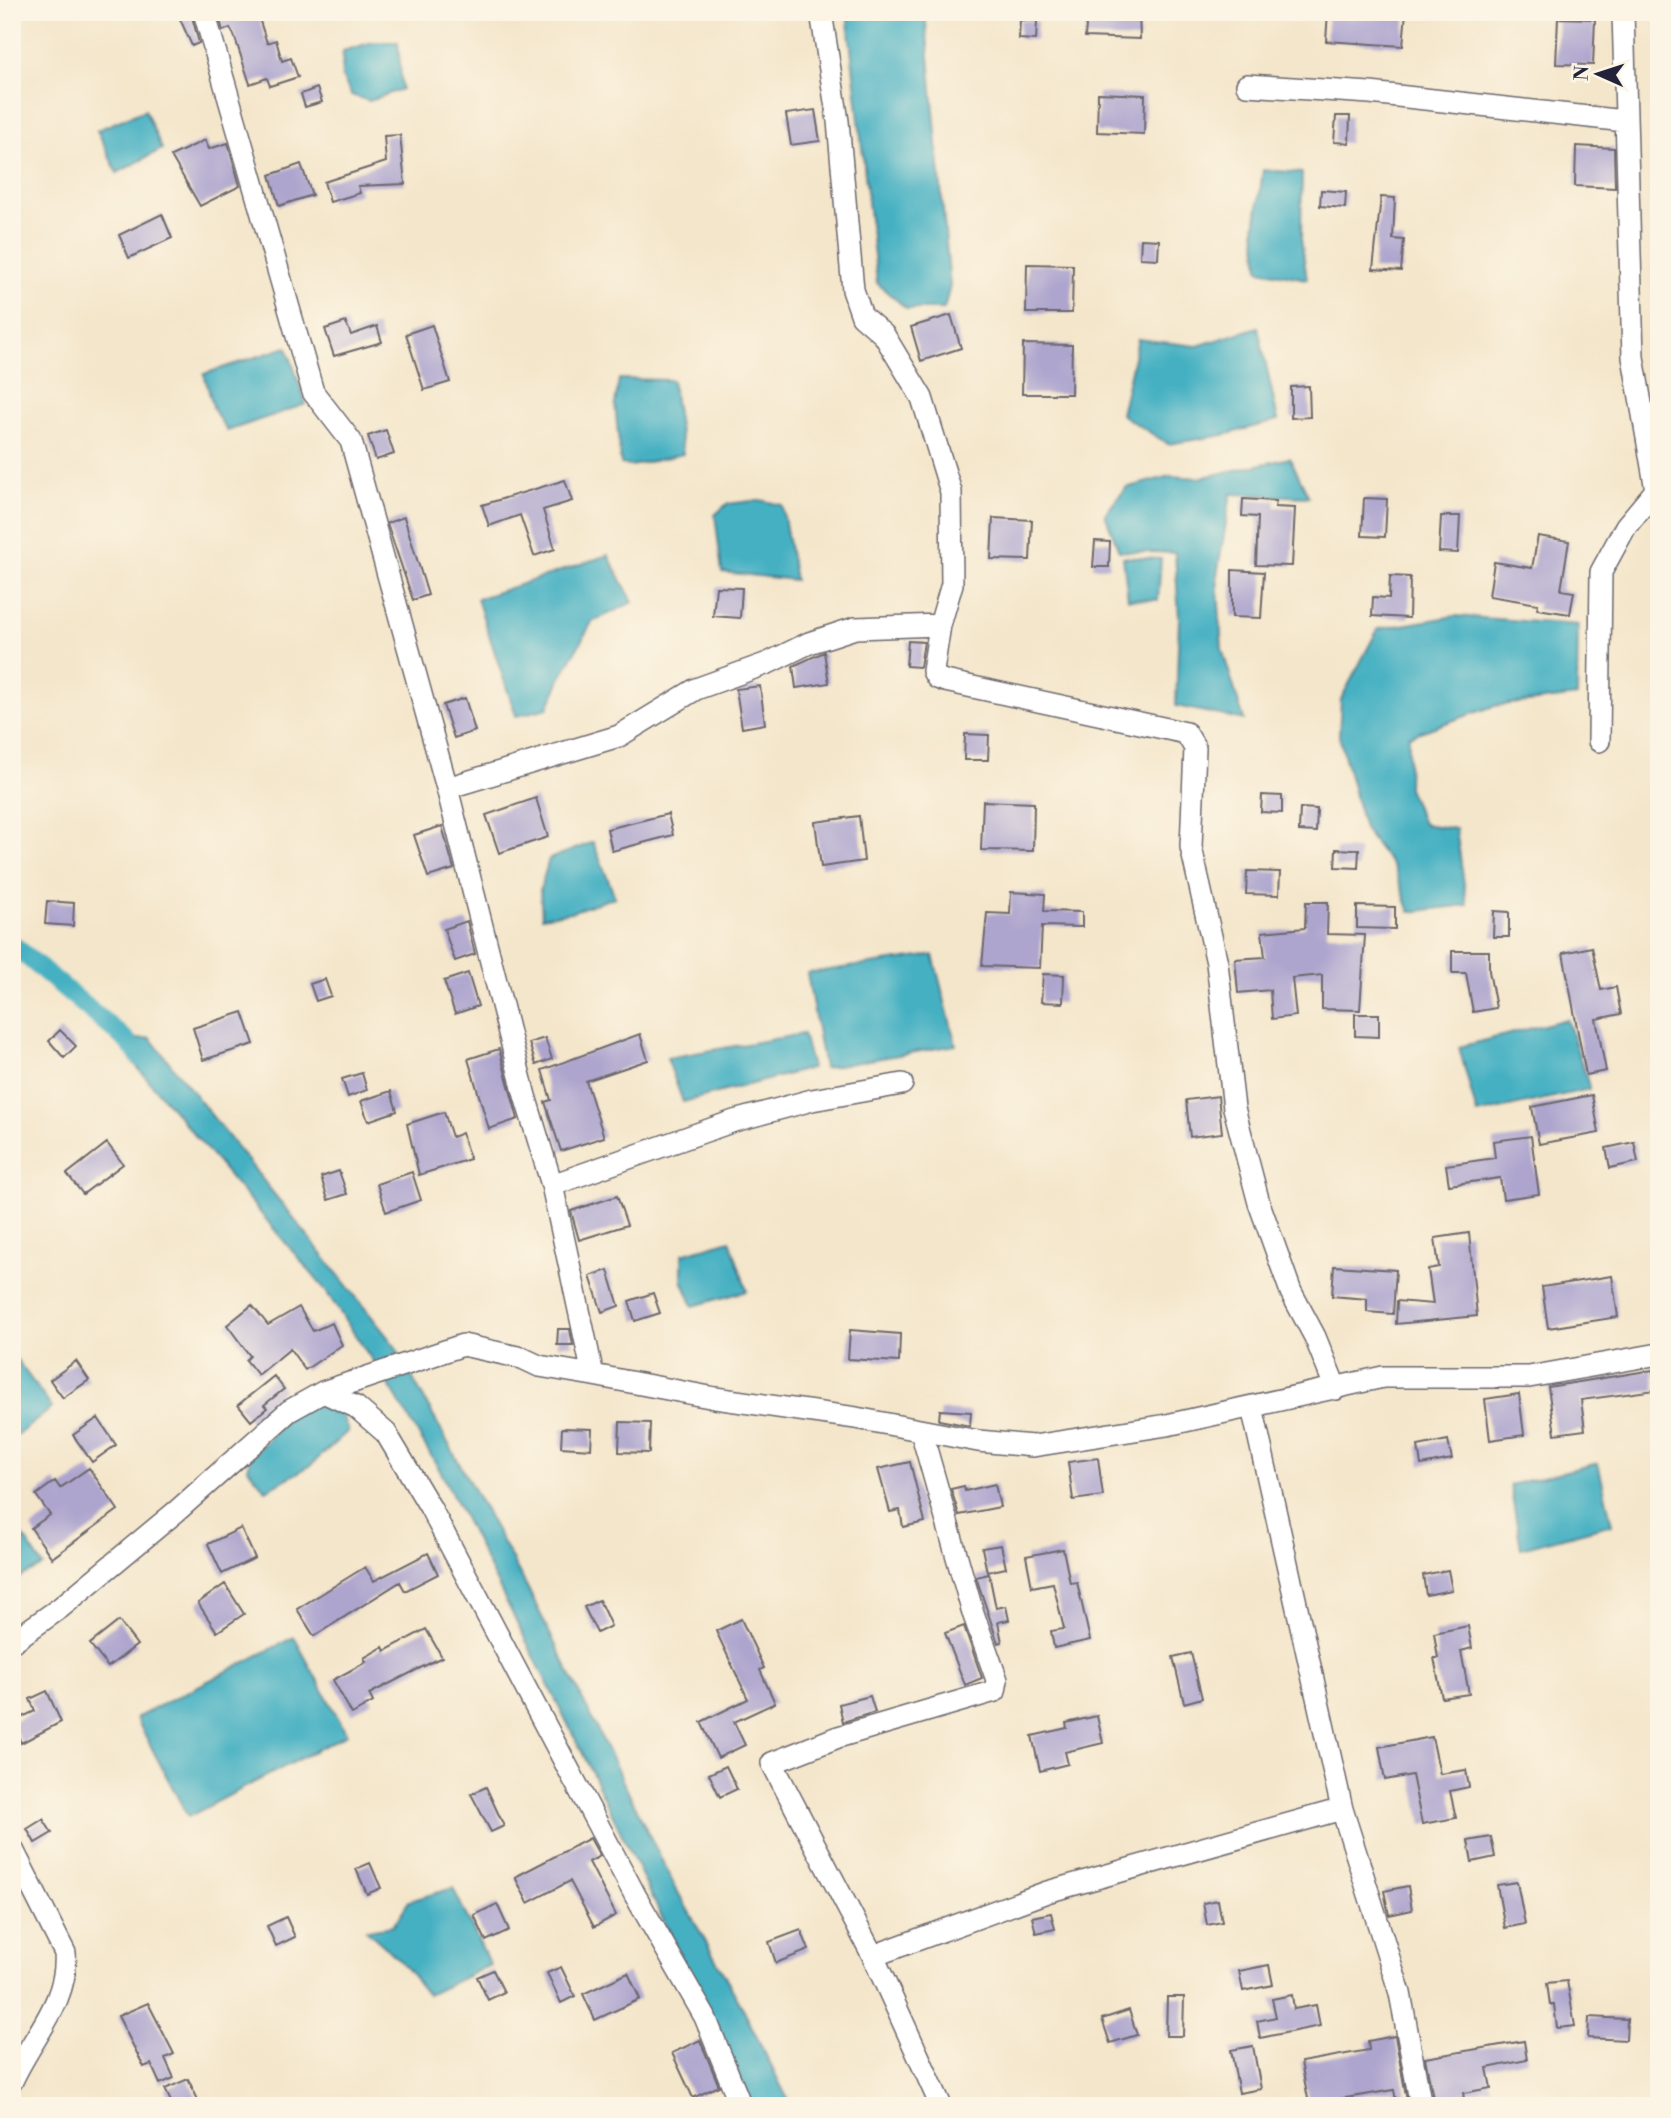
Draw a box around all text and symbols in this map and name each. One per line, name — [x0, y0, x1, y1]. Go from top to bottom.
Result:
north arrow — [1562, 38, 1632, 108]
text: N — [1570, 65, 1594, 81]

